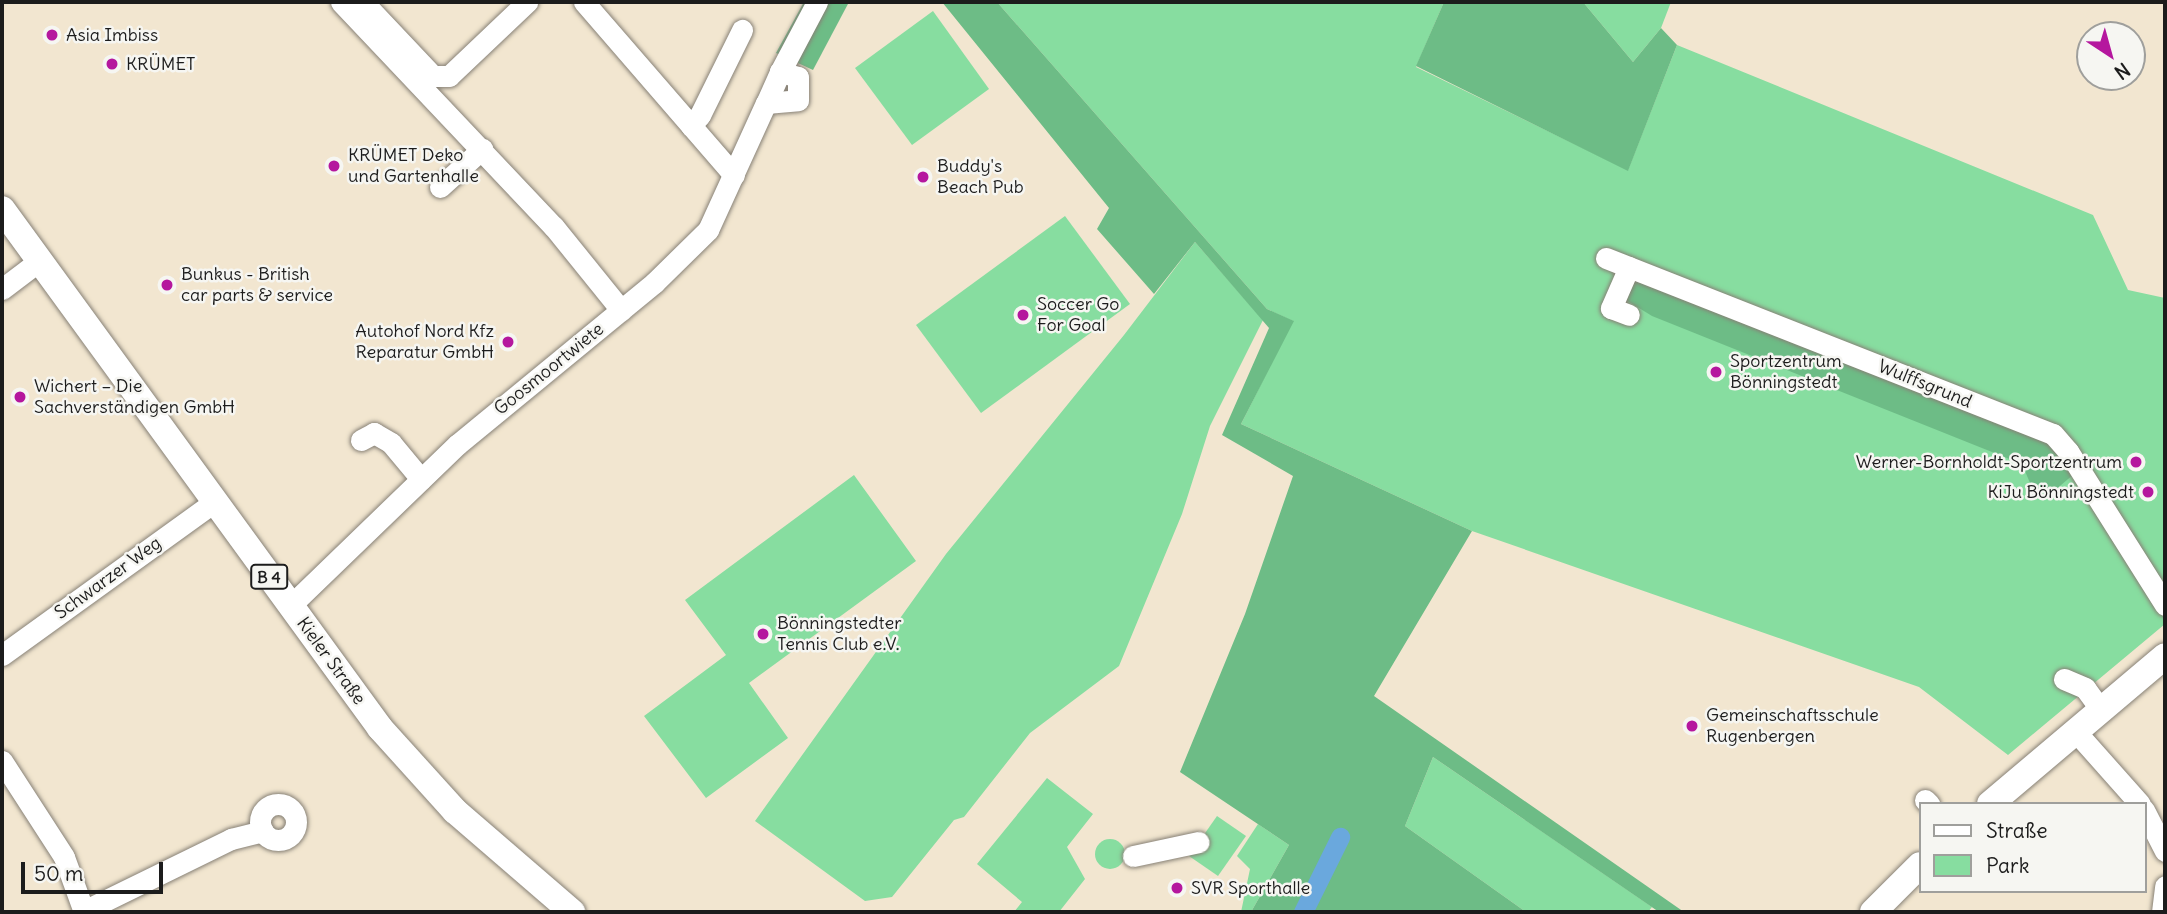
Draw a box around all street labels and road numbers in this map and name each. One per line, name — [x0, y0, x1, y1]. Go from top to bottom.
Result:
street label: Goosmoortwiete — [490, 318, 608, 420]
street label: Wulffsgrund — [1875, 355, 1975, 413]
street label: Schwarzer Weg — [51, 532, 165, 624]
road number: B 4 — [250, 564, 288, 590]
street label: Kieler Straße — [292, 613, 370, 709]

